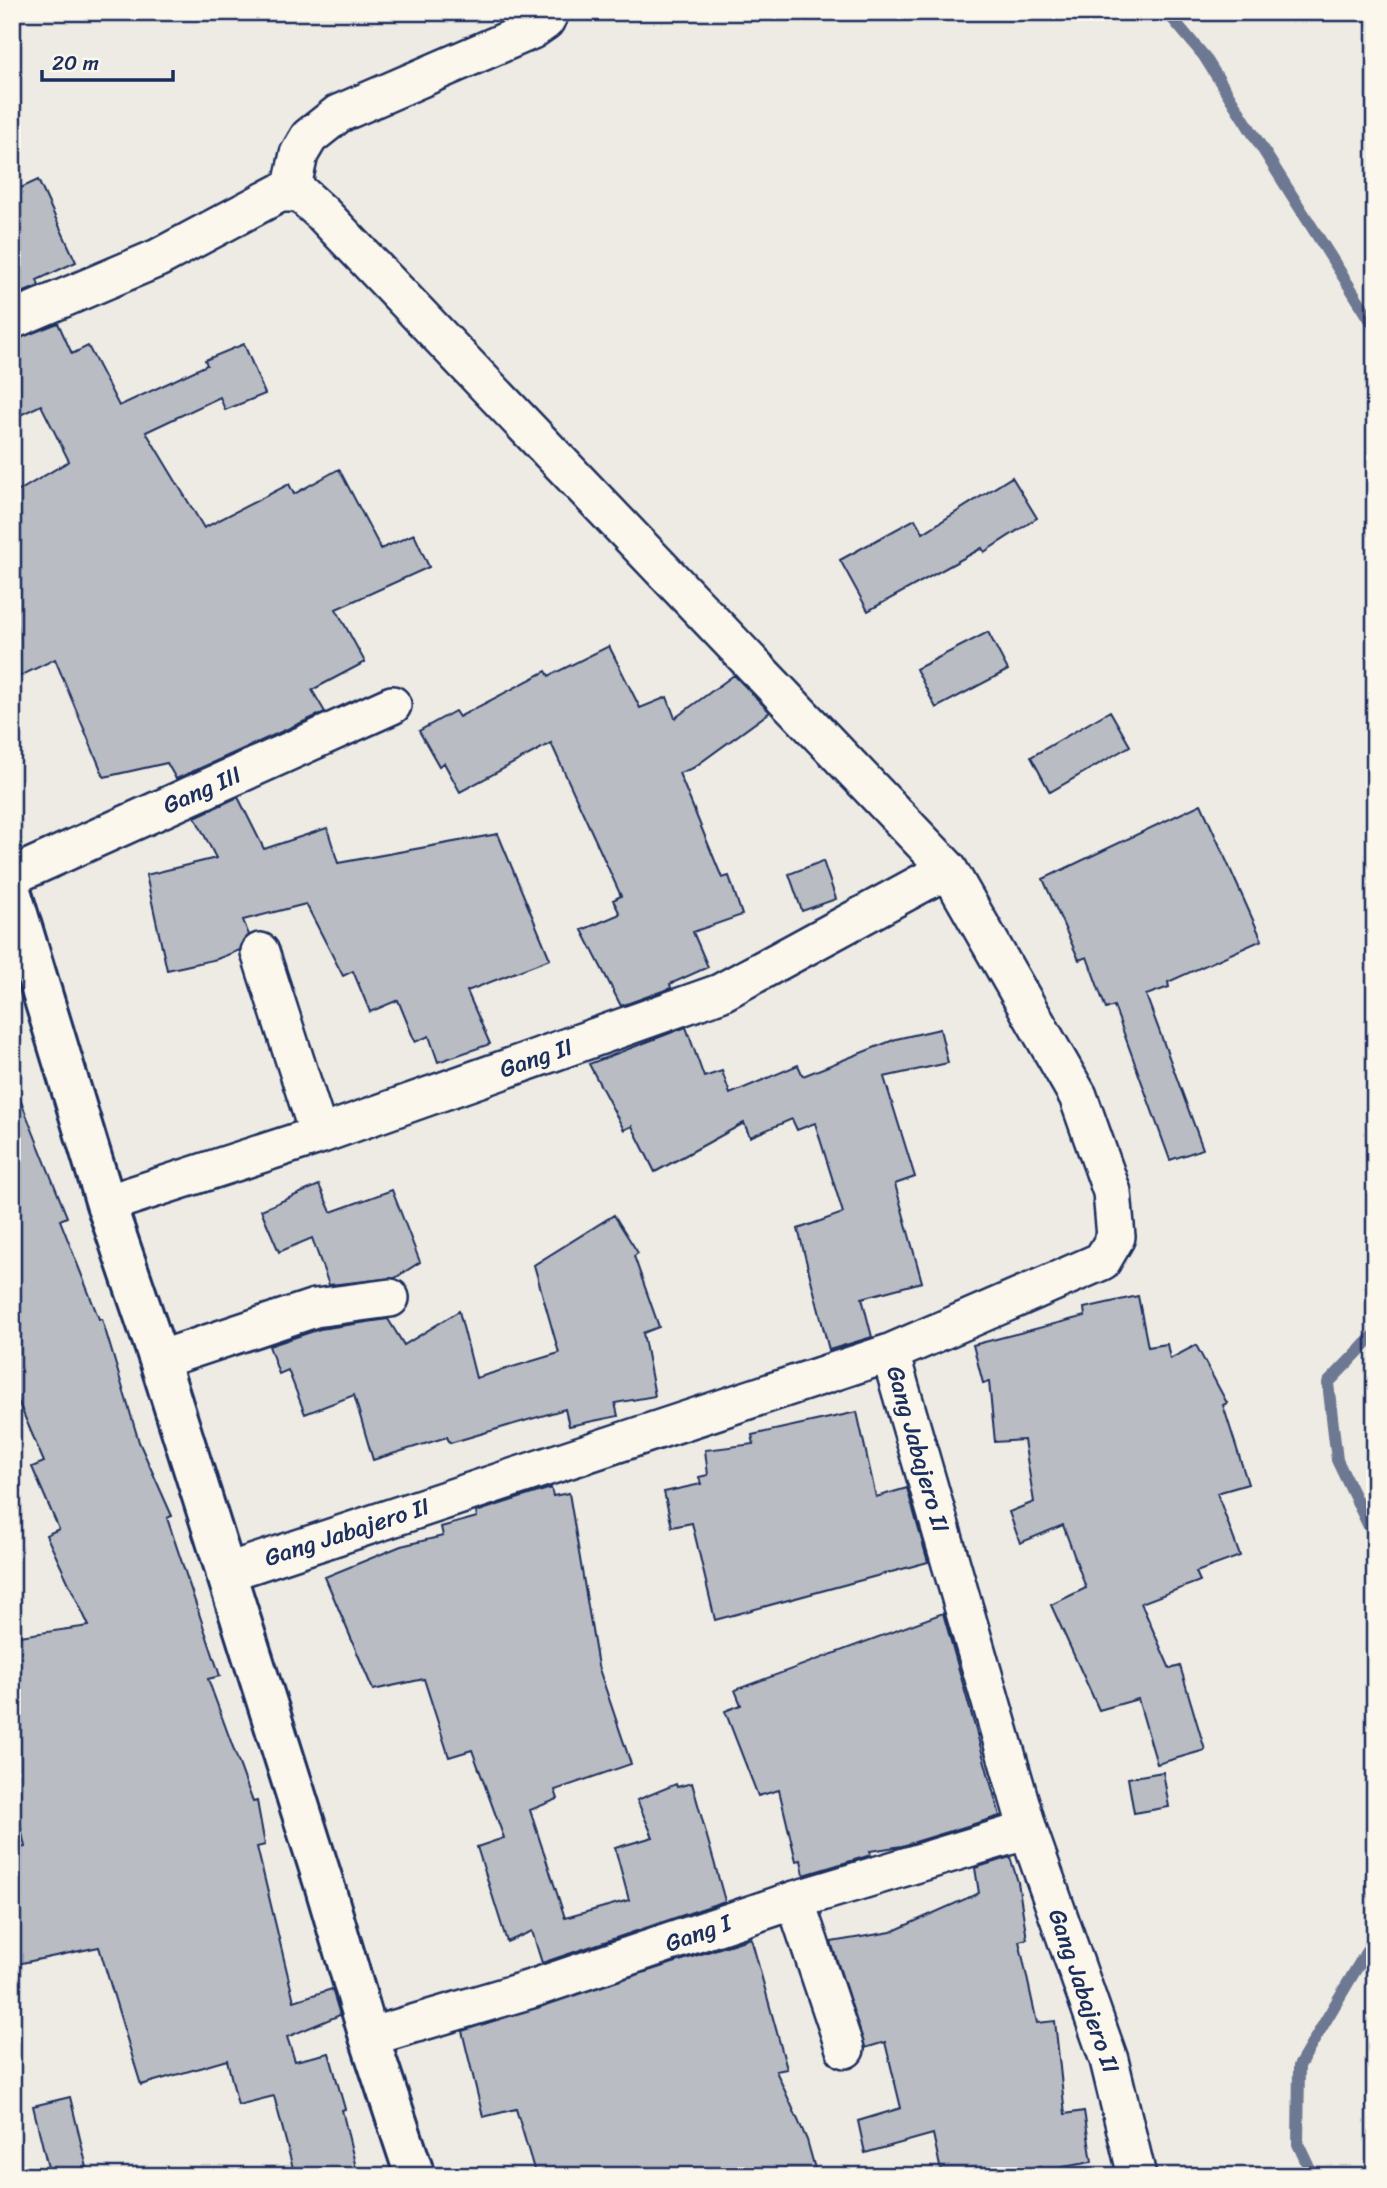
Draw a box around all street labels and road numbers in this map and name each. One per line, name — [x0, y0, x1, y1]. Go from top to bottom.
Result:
street label: Gang III — [156, 754, 248, 826]
street label: Gang II — [494, 1026, 579, 1090]
street label: Gang Jabajero II — [874, 1361, 962, 1538]
street label: Gang Jabajero II — [259, 1485, 436, 1579]
street label: Gang I — [659, 1901, 738, 1964]
street label: Gang Jabajero II — [1036, 1903, 1132, 2080]

